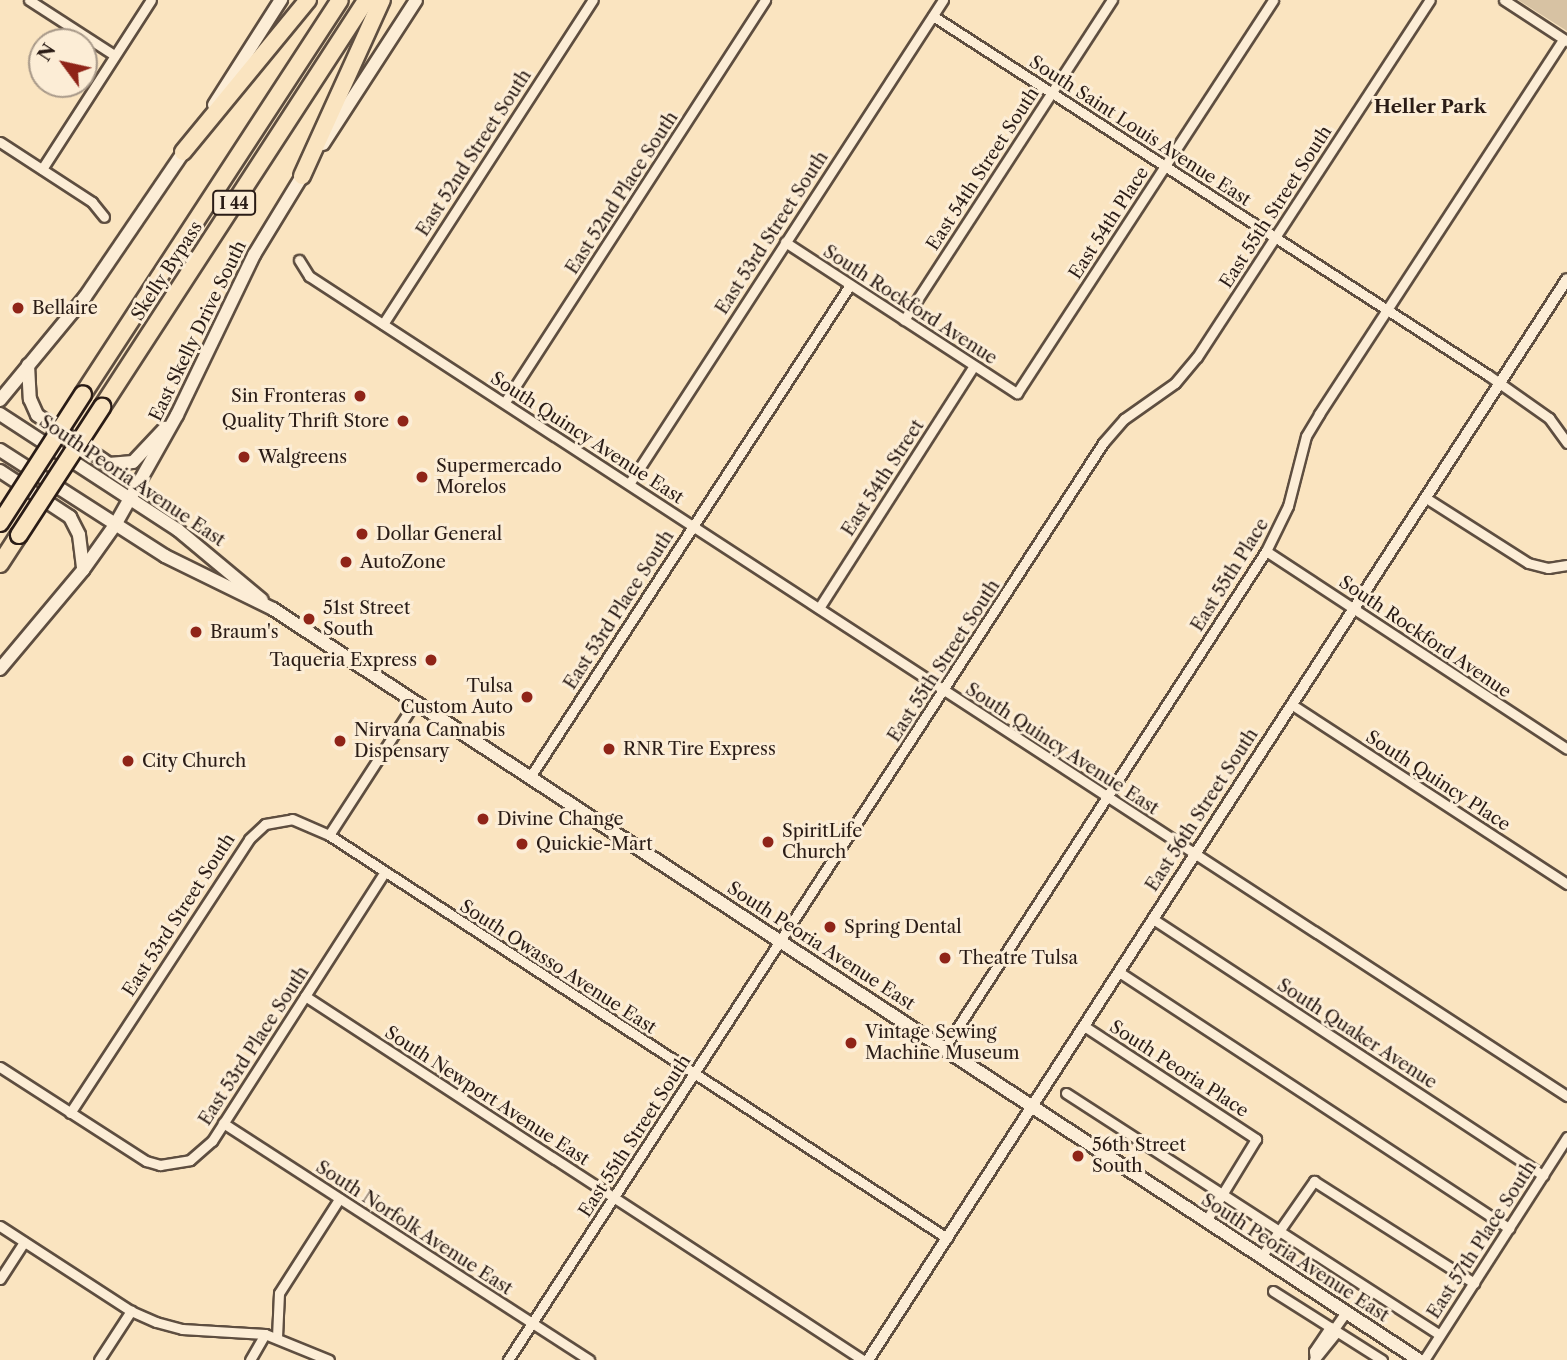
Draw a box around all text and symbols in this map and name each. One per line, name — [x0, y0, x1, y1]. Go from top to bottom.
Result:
north arrow — [28, 28, 98, 98]
text: N — [32, 39, 61, 66]
street label: South Saint Louis Avenue East — [1025, 51, 1255, 211]
street label: East 52nd Street South — [412, 66, 536, 240]
street label: East 54th Street South — [922, 84, 1044, 254]
district label: Heller Park — [1374, 96, 1486, 118]
street label: East 52nd Place South — [561, 108, 683, 278]
street label: East 55th Street South — [1215, 122, 1337, 292]
street label: East 53rd Street South — [711, 147, 833, 319]
street label: East 54th Place — [1065, 163, 1153, 283]
road number: I 44 — [211, 190, 257, 216]
street label: Skelly Bypass — [127, 217, 207, 325]
street label: East Skelly Drive South — [145, 237, 251, 425]
street label: South Rockford Avenue — [819, 241, 1001, 369]
place label: Bellaire — [32, 297, 98, 319]
marker: Bellaire — [10, 300, 26, 316]
street label: South Quincy Avenue East — [486, 367, 688, 509]
place label: Sin Fronteras — [231, 385, 346, 407]
marker: Sin Fronteras — [352, 388, 368, 404]
place label: Quality Thrift Store — [221, 410, 389, 432]
street label: South Peoria Avenue East — [35, 411, 229, 551]
marker: Quality Thrift Store — [395, 413, 411, 429]
street label: East 54th Street — [837, 416, 929, 540]
place label: Walgreens — [258, 446, 347, 468]
marker: Walgreens — [236, 449, 252, 465]
place label: Supermercado Morelos — [436, 456, 562, 498]
marker: Supermercado Morelos — [414, 469, 430, 485]
street label: East 55th Place — [1187, 515, 1273, 635]
place label: Dollar General — [376, 523, 502, 545]
marker: Dollar General — [354, 526, 370, 542]
street label: East 53rd Place South — [560, 526, 678, 694]
place label: AutoZone — [360, 551, 446, 573]
marker: AutoZone — [338, 554, 354, 570]
street label: South Rockford Avenue — [1335, 571, 1515, 703]
street label: East 55th Street South — [883, 576, 1005, 746]
place label: 51st Street South — [323, 598, 410, 640]
marker: 51st Street South — [301, 611, 317, 627]
place label: Braum's — [210, 621, 279, 643]
marker: Braum's — [188, 624, 204, 640]
place label: Taqueria Express — [269, 649, 417, 671]
marker: Taqueria Express — [423, 652, 439, 668]
place label: Tulsa Custom Auto — [400, 676, 513, 718]
street label: South Quincy Avenue East — [961, 678, 1163, 820]
marker: Tulsa Custom Auto — [519, 689, 535, 705]
place label: Nirvana Cannabis Dispensary — [354, 720, 506, 762]
street label: East 56th Street South — [1141, 724, 1263, 896]
street label: South Quincy Place — [1361, 726, 1515, 836]
marker: Nirvana Cannabis Dispensary — [332, 733, 348, 749]
place label: RNR Tire Express — [623, 738, 777, 760]
marker: RNR Tire Express — [601, 741, 617, 757]
place label: City Church — [142, 750, 247, 772]
marker: City Church — [120, 753, 136, 769]
place label: Divine Change — [497, 808, 624, 830]
marker: Divine Change — [475, 811, 491, 827]
place label: SpiritLife Church — [782, 821, 862, 864]
street label: East 53rd Street South — [118, 829, 240, 1001]
place label: Quickie-Mart — [536, 833, 653, 855]
marker: SpiritLife Church — [760, 834, 776, 850]
marker: Quickie-Mart — [514, 836, 530, 852]
street label: South Peoria Avenue East — [723, 877, 919, 1015]
street label: South Owasso Avenue East — [455, 895, 661, 1039]
place label: Spring Dental — [844, 916, 962, 938]
marker: Spring Dental — [822, 919, 838, 935]
place label: Theatre Tulsa — [959, 947, 1079, 969]
marker: Theatre Tulsa — [937, 950, 953, 966]
street label: East 53rd Place South — [195, 962, 313, 1130]
street label: South Quaker Avenue — [1273, 974, 1441, 1094]
street label: South Peoria Place — [1105, 1016, 1253, 1122]
street label: South Newport Avenue East — [380, 1022, 594, 1170]
place label: Vintage Sewing Machine Museum — [865, 1022, 1020, 1064]
marker: Vintage Sewing Machine Museum — [843, 1035, 859, 1051]
street label: East 55th Street South — [574, 1051, 696, 1221]
place label: 56th Street South — [1092, 1135, 1186, 1178]
marker: 56th Street South — [1070, 1148, 1086, 1164]
street label: South Norfolk Avenue East — [311, 1156, 517, 1300]
street label: East 57th Place South — [1423, 1157, 1541, 1323]
street label: South Peoria Avenue East — [1197, 1189, 1393, 1327]

